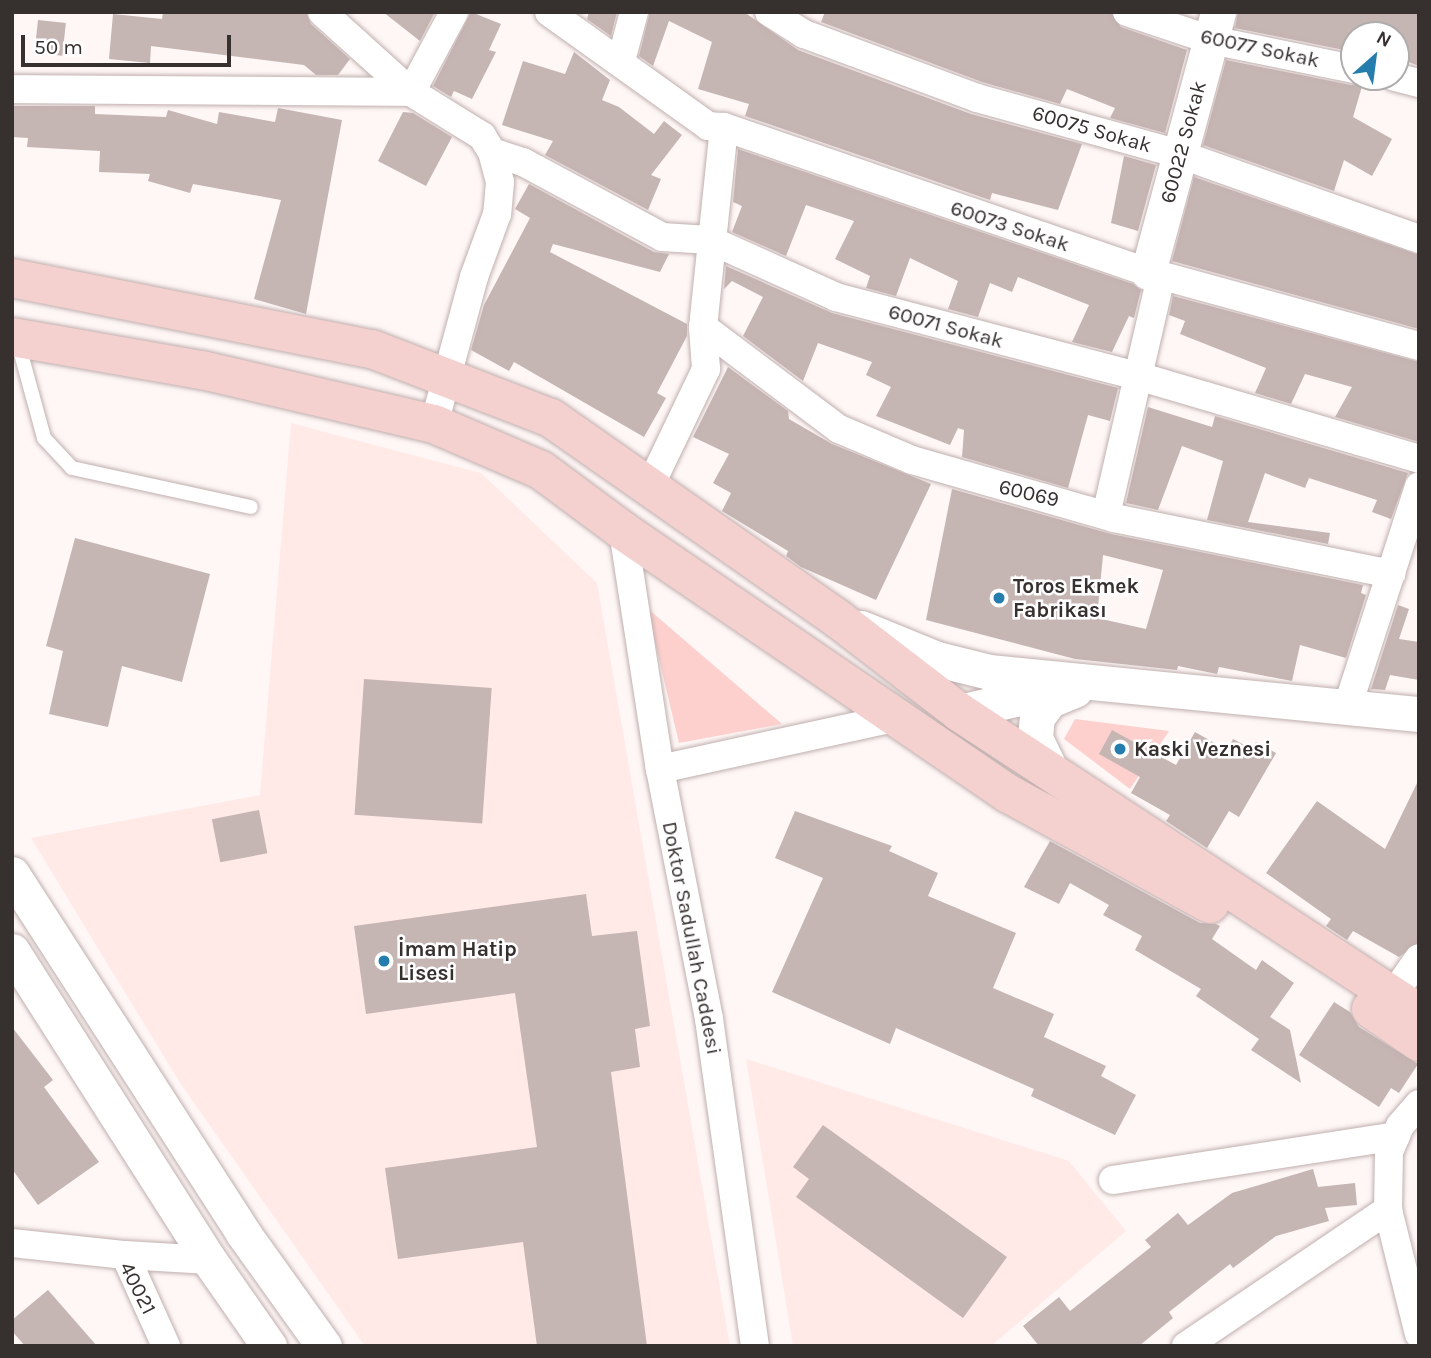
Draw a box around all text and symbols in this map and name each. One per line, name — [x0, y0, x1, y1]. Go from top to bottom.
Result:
scale bar — [24, 21, 234, 65]
north arrow — [1340, 21, 1410, 91]
street label: 60077 Sokak — [1198, 23, 1322, 73]
text: N — [1373, 26, 1395, 52]
text: 50 m — [34, 35, 83, 59]
street label: 60022 Sokak — [1155, 78, 1211, 206]
street label: 60075 Sokak — [1029, 100, 1155, 158]
street label: 60073 Sokak — [947, 195, 1073, 257]
street label: 60071 Sokak — [886, 299, 1006, 353]
street label: 60069 — [996, 474, 1062, 512]
place label: Toros Ekmek Fabrikası — [1013, 573, 1139, 623]
marker: Toros Ekmek Fabrikası — [991, 590, 1007, 606]
place label: Kaski Veznesi — [1134, 736, 1271, 762]
marker: Kaski Veznesi — [1112, 741, 1128, 757]
street label: Doktor Sadullah Caddesi — [657, 819, 727, 1057]
place label: İmam Hatip Lisesi — [398, 936, 517, 986]
marker: İmam Hatip Lisesi — [376, 953, 392, 969]
street label: 40021 — [114, 1257, 162, 1319]

